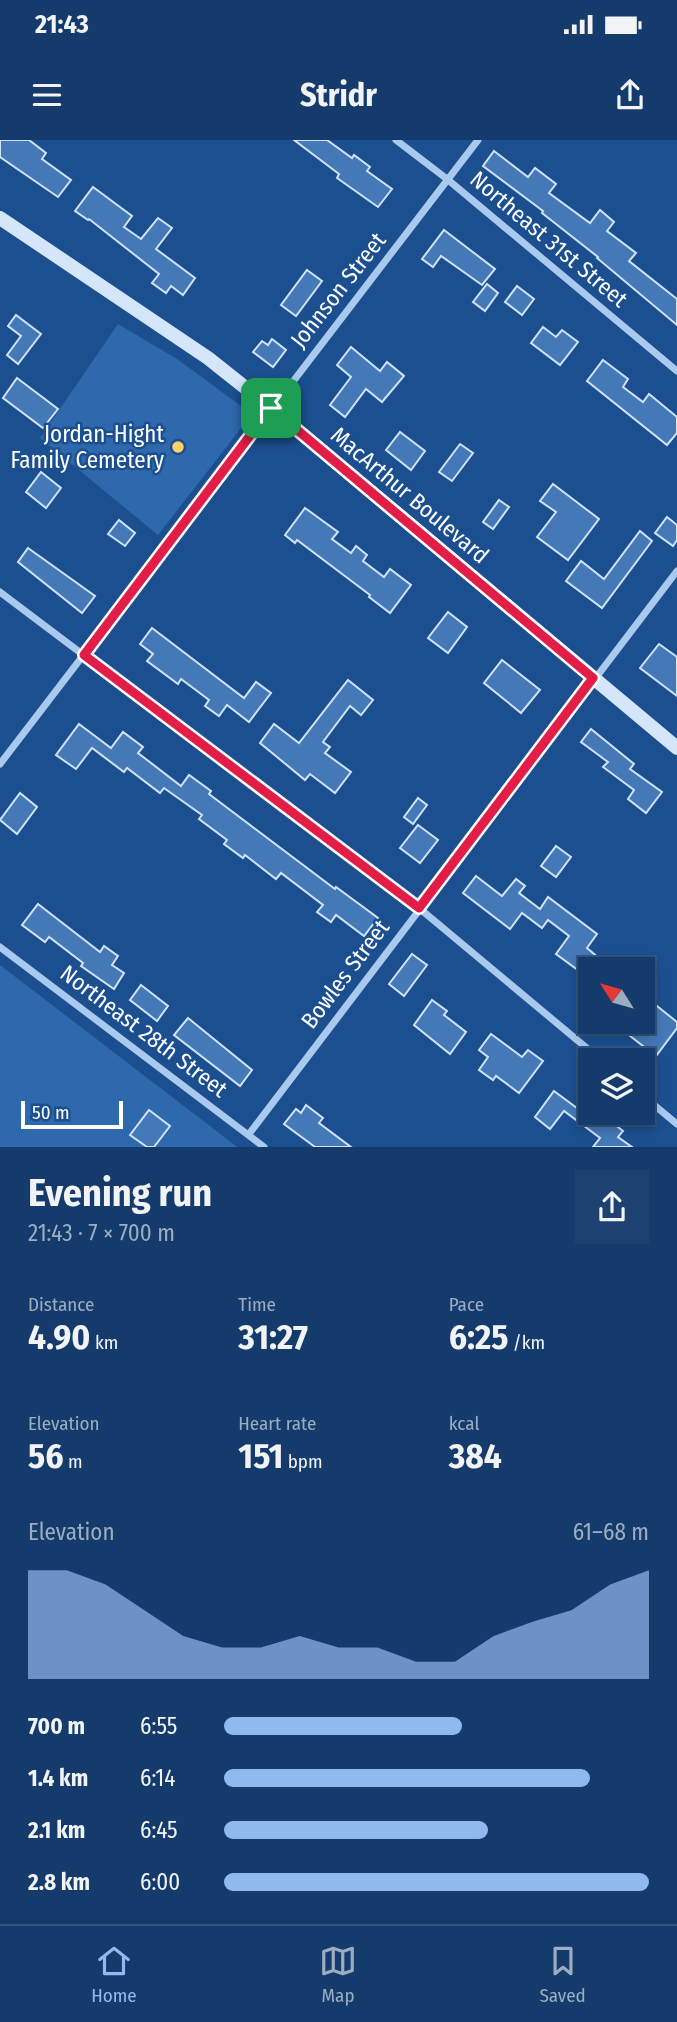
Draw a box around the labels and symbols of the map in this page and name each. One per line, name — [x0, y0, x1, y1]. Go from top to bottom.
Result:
street label: Northeast 31st Street — [465, 165, 634, 313]
street label: Johnson Street — [284, 226, 392, 353]
pin — [241, 378, 301, 438]
place label: Jordan-Hight Family Cemetery — [11, 420, 165, 474]
street label: MacArthur Boulevard — [325, 421, 495, 569]
marker: Jordan-Hight Family Cemetery — [170, 439, 186, 455]
street label: Bowles Street — [295, 914, 395, 1034]
north arrow — [578, 957, 654, 1034]
street label: Northeast 28th Street — [55, 959, 233, 1103]
scale bar — [21, 1098, 122, 1130]

